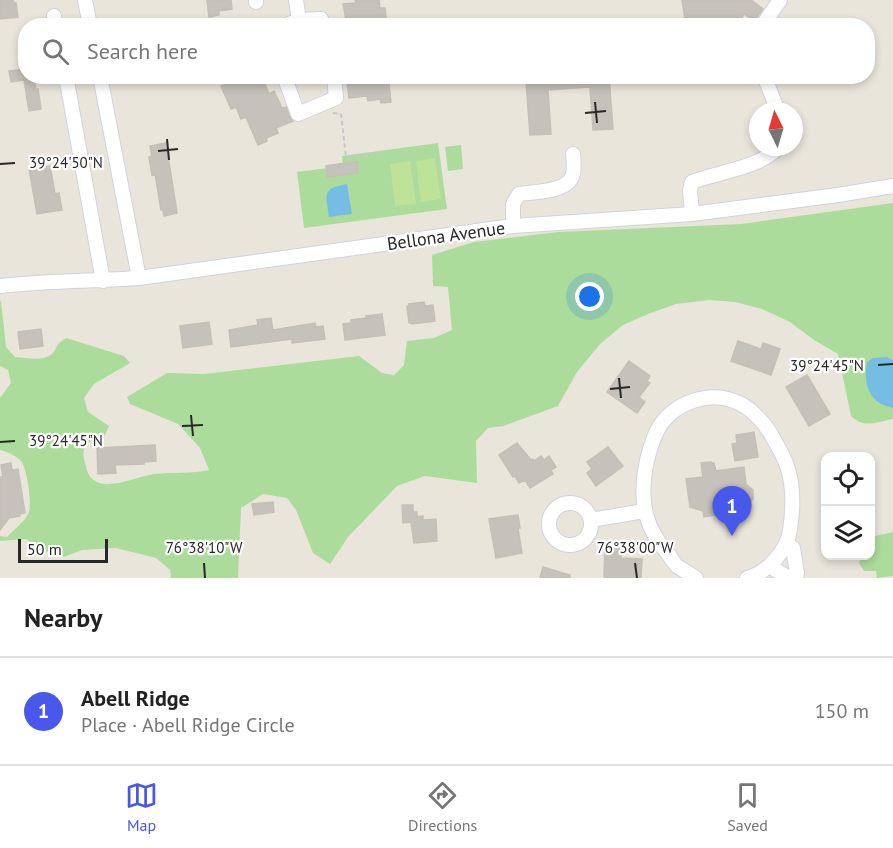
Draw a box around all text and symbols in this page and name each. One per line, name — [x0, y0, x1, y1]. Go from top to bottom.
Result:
search box — [18, 18, 875, 84]
icon: search — [39, 35, 72, 68]
text: Search here — [87, 37, 198, 65]
north arrow — [749, 102, 803, 156]
text: 39°24'50"N — [29, 153, 103, 172]
street label: Bellona Avenue — [385, 216, 506, 255]
your location — [575, 282, 604, 311]
text: 39°24'45"N — [790, 356, 864, 375]
text: 39°24'45"N — [29, 431, 103, 450]
map controls — [821, 452, 875, 560]
button: locate — [821, 452, 875, 506]
pin: 1 — [712, 486, 752, 536]
button: layers — [821, 506, 875, 560]
scale bar — [18, 536, 108, 564]
text: 76°38'10"W — [166, 538, 243, 557]
text: 76°38'00"W — [597, 538, 674, 557]
text: 50 m — [27, 539, 62, 559]
text: Nearby — [24, 601, 102, 634]
text: Abell Ridge — [81, 684, 190, 712]
text: 1 — [38, 698, 49, 724]
text: 150 m — [815, 698, 869, 724]
text: Place · Abell Ridge Circle — [81, 712, 295, 738]
tab: Map — [125, 779, 158, 835]
tab: Directions — [408, 779, 477, 835]
tab: Saved — [727, 779, 768, 835]

